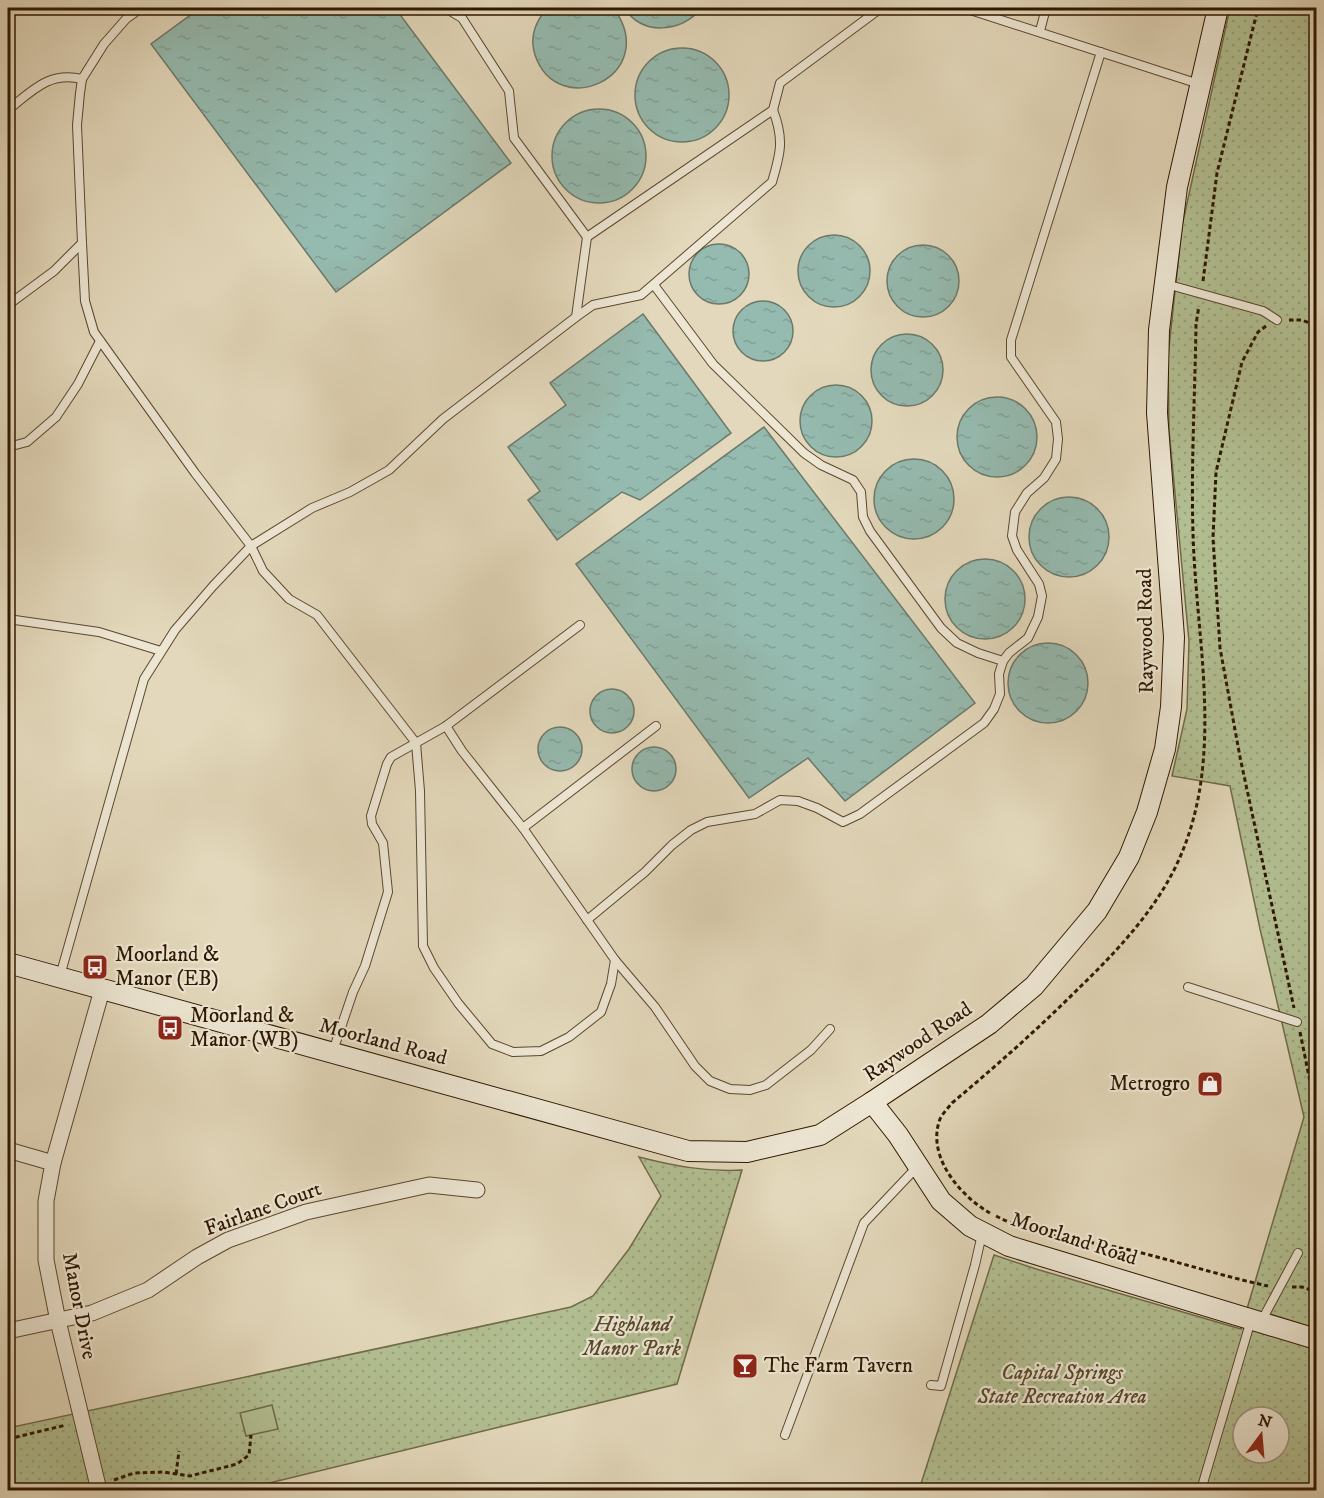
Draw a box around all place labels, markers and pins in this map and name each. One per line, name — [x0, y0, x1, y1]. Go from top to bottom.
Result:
place label: Moorland & Manor (EB) — [115, 942, 219, 992]
bus stop icon: Moorland & Manor (EB) — [80, 952, 110, 982]
place label: Moorland & Manor (WB) — [190, 1003, 298, 1053]
bus stop icon: Moorland & Manor (WB) — [155, 1013, 185, 1043]
shop icon: Metrogro — [1195, 1069, 1225, 1099]
place label: Metrogro — [1109, 1071, 1190, 1097]
bar icon: The Farm Tavern — [730, 1351, 760, 1381]
place label: The Farm Tavern — [764, 1353, 913, 1379]

